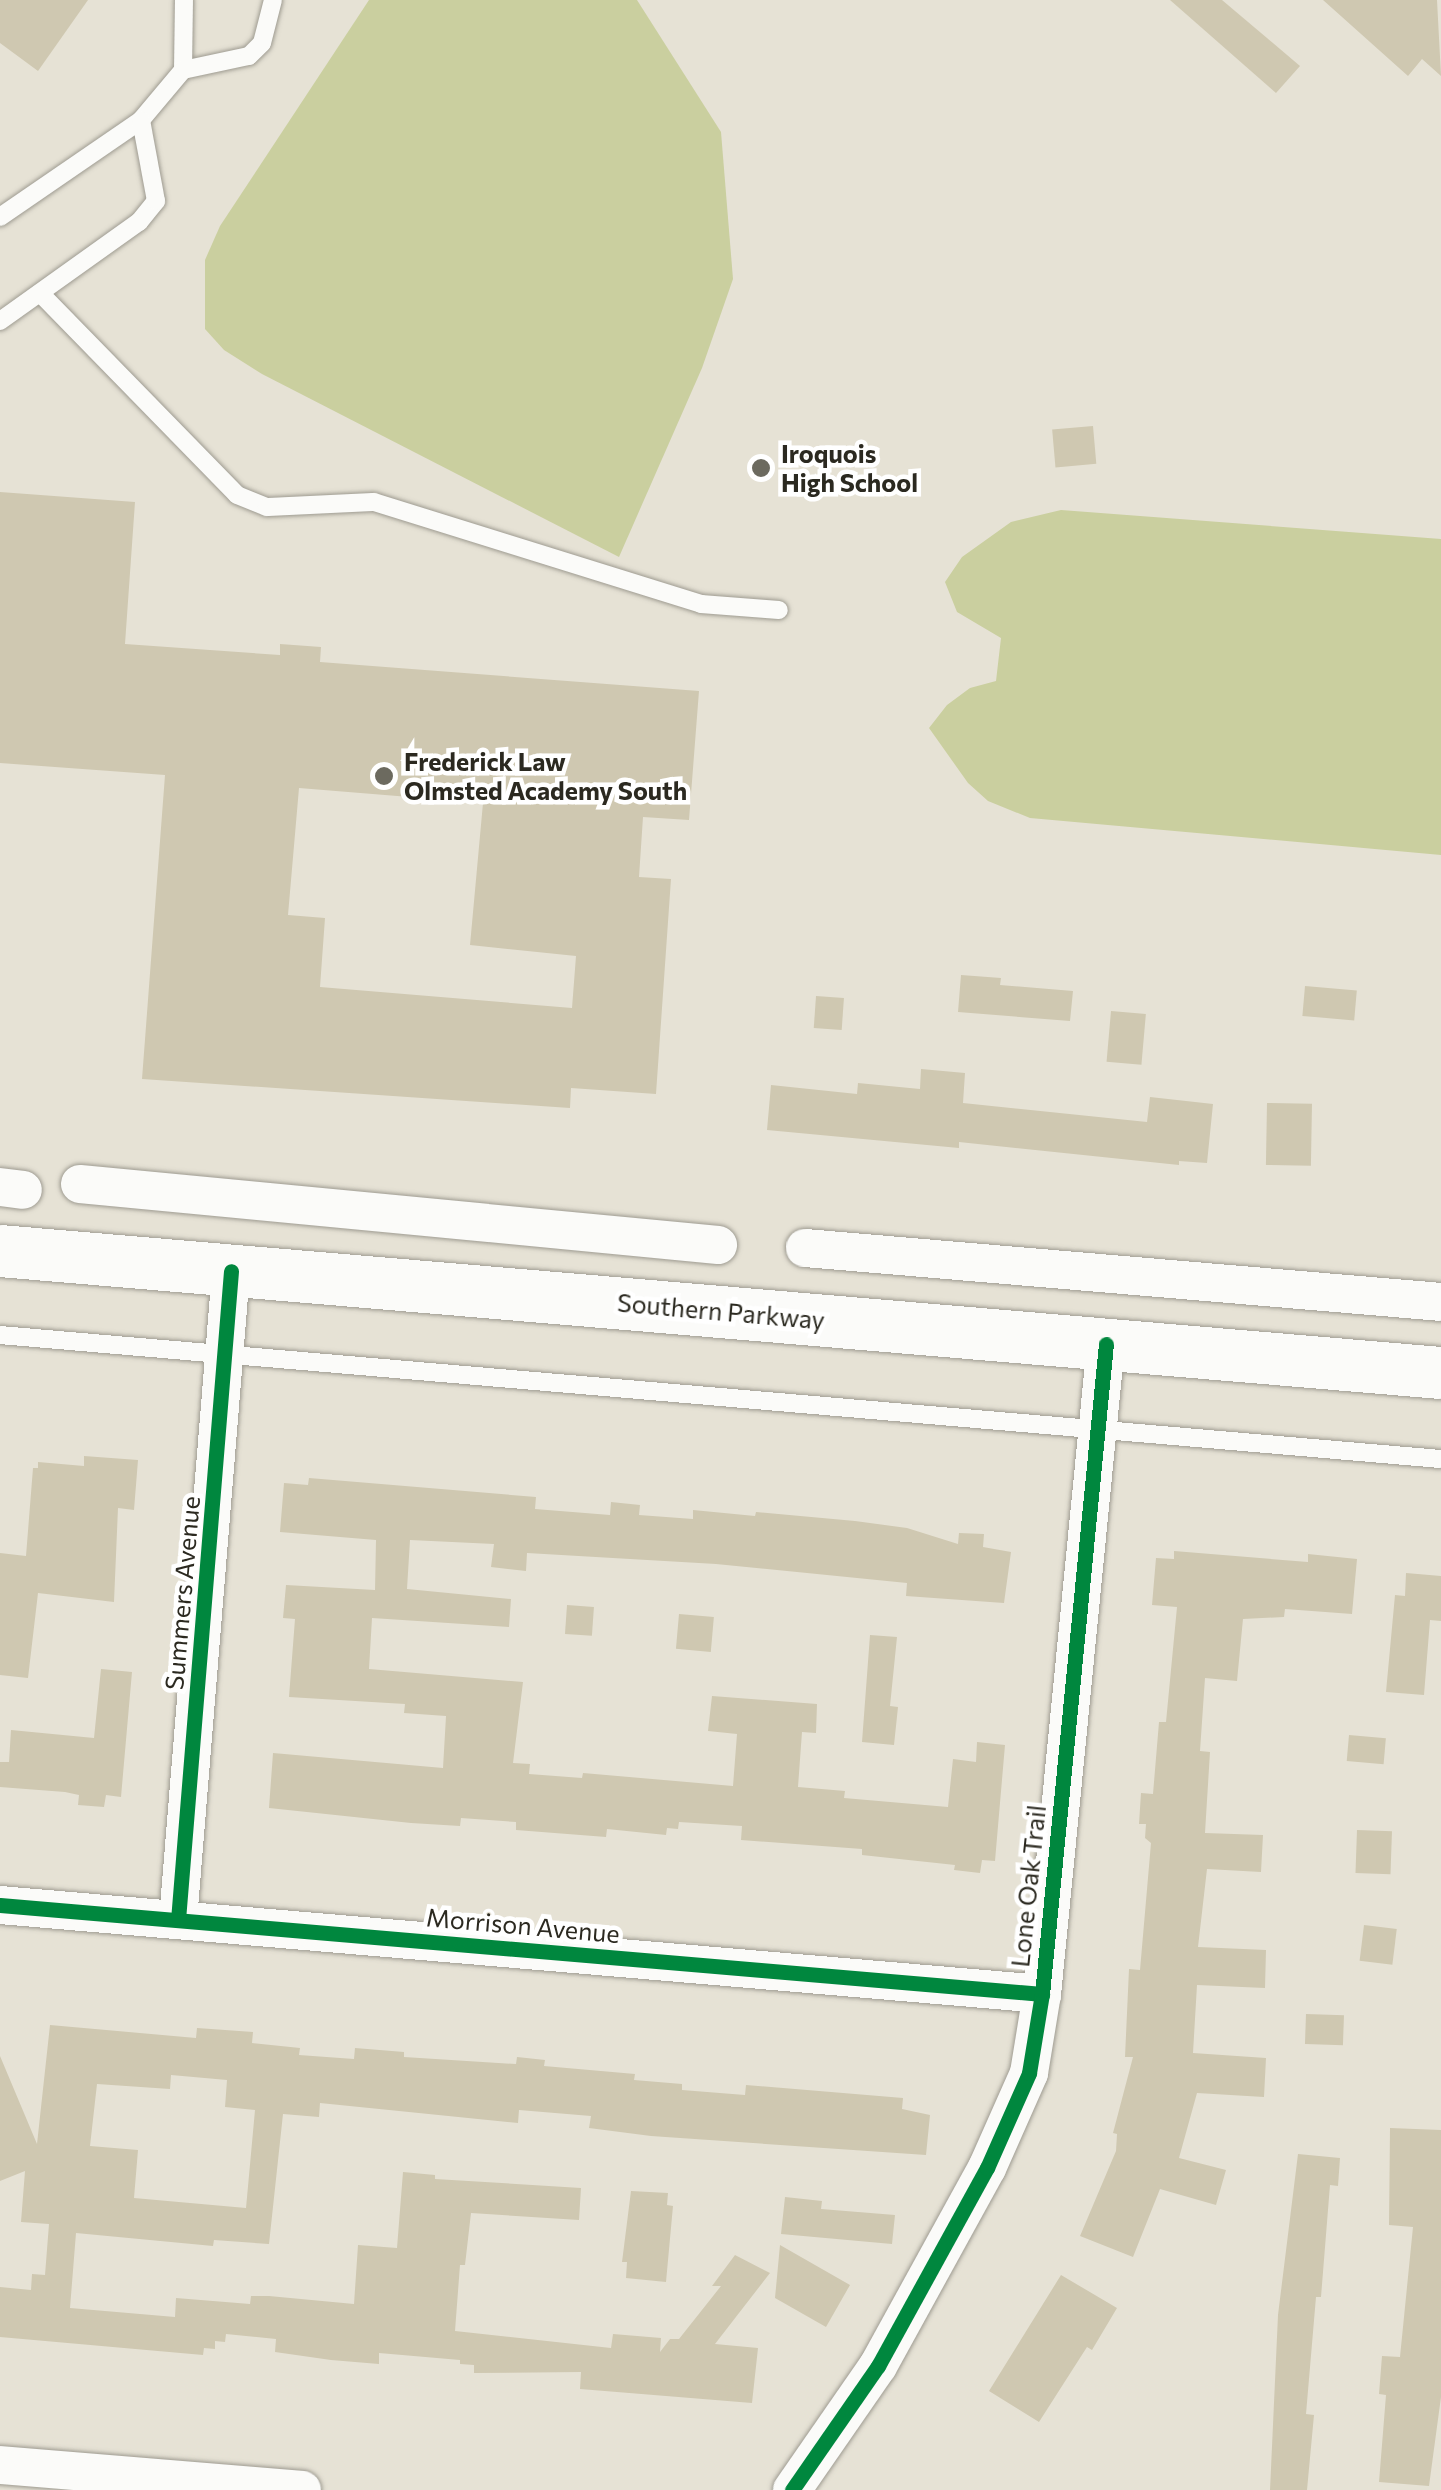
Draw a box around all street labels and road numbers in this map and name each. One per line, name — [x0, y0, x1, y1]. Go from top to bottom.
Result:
street label: Southern Parkway — [616, 1287, 826, 1335]
street label: Summers Avenue — [159, 1495, 205, 1691]
street label: Lone Oak Trail — [1005, 1803, 1051, 1969]
street label: Morrison Avenue — [425, 1902, 621, 1948]

